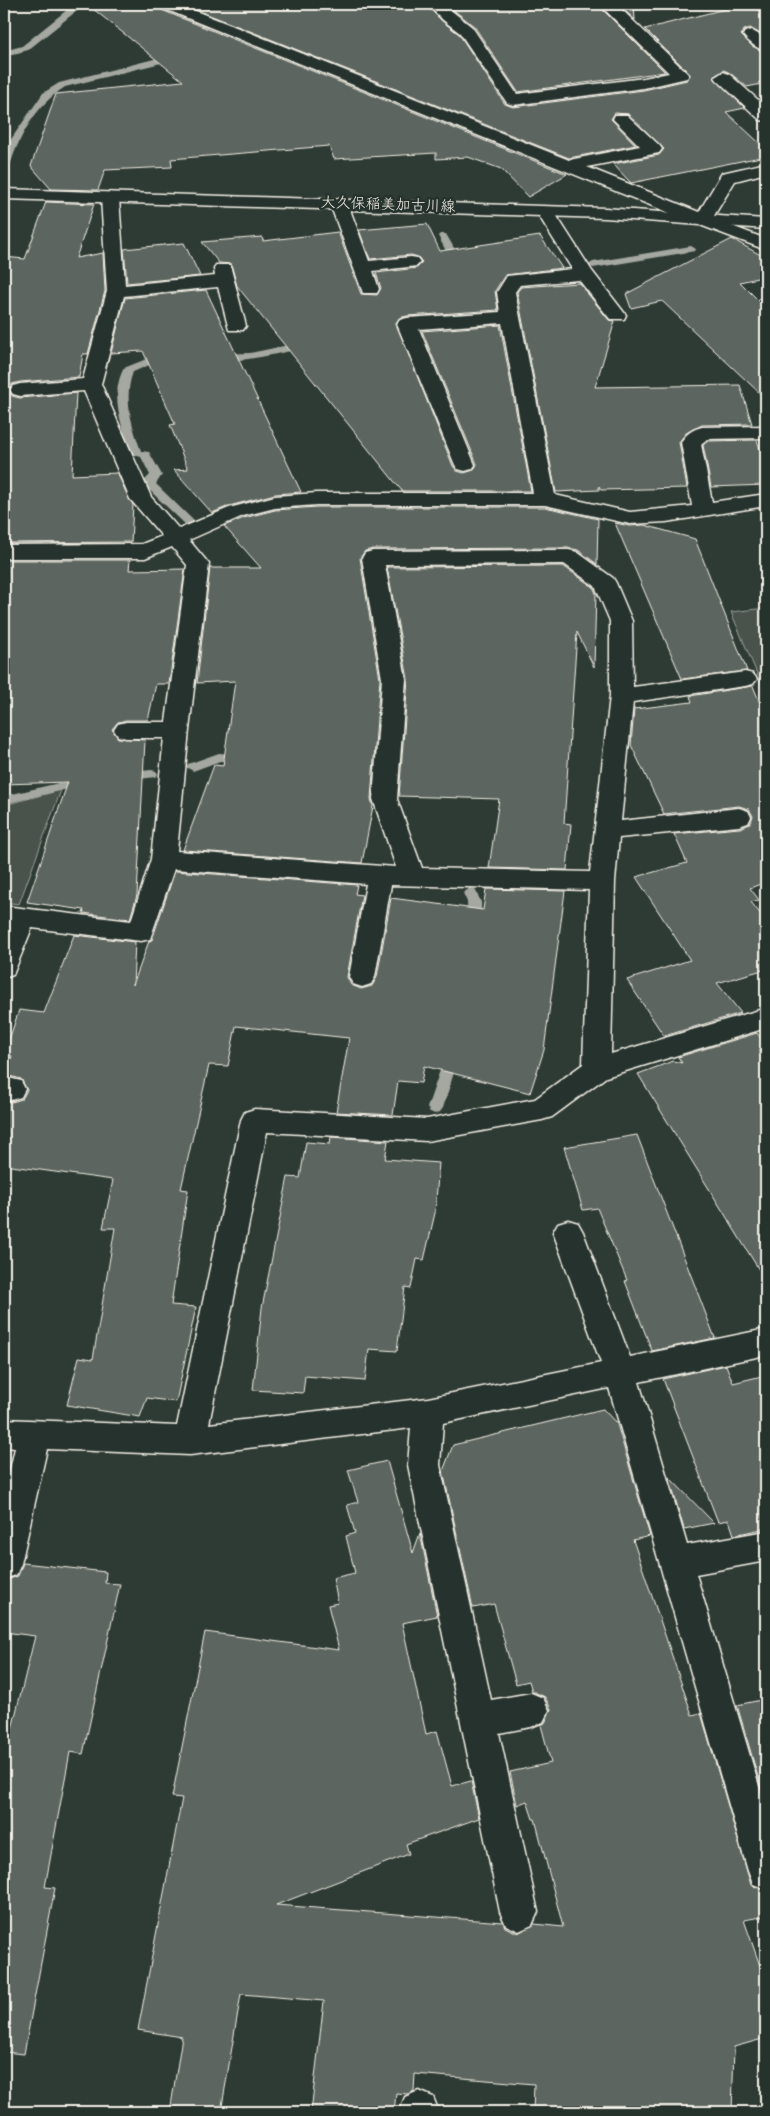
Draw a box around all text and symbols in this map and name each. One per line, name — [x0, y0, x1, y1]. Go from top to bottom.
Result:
street label: 大久保稲美加古川線 — [320, 193, 456, 219]

